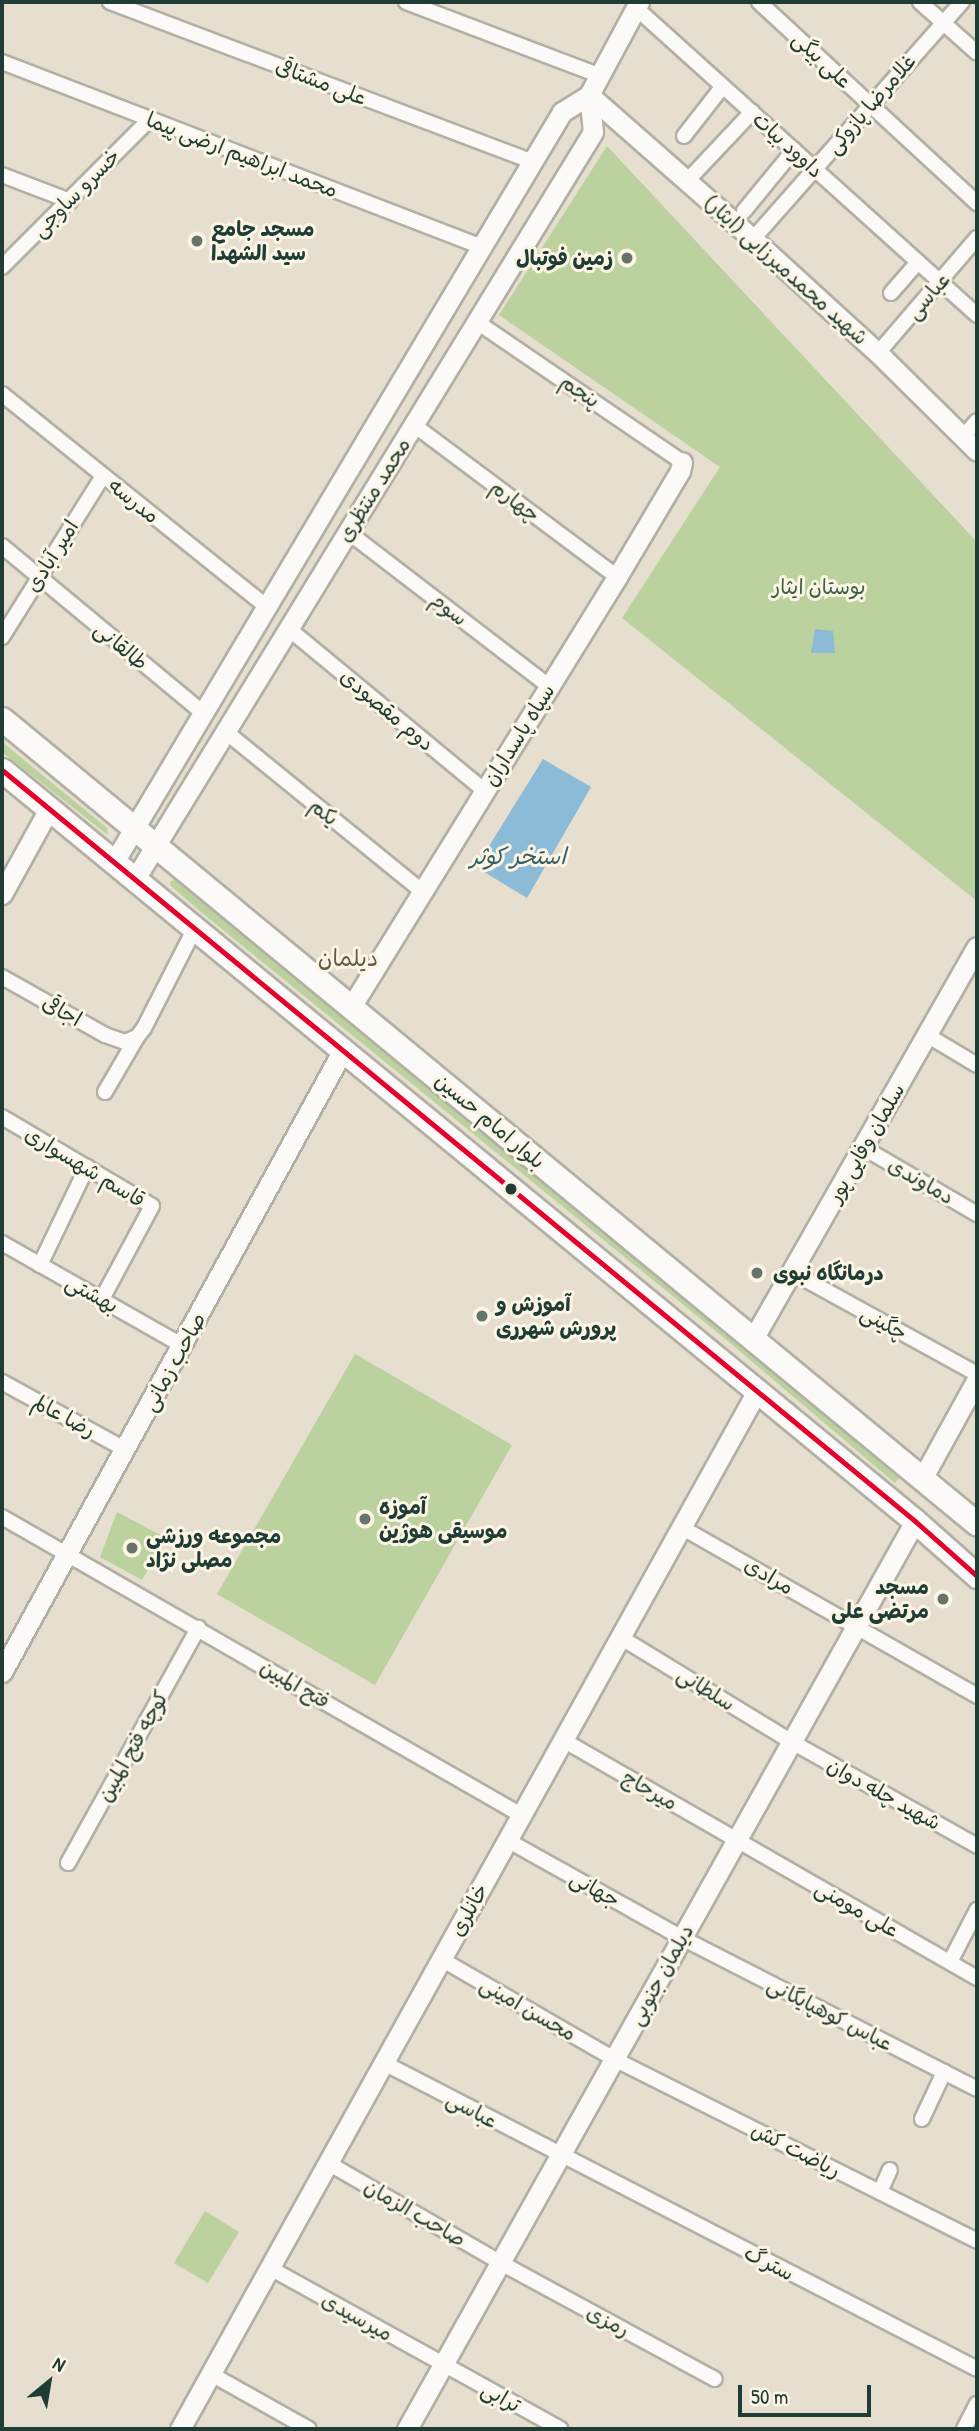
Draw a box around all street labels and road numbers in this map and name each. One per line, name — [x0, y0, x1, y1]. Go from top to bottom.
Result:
street label: علی بیگی — [787, 26, 857, 94]
street label: غلامرضا پازوکی — [821, 49, 921, 159]
street label: علی مشتاقی — [272, 53, 370, 111]
street label: محمد ابراهیم ارضی پیما — [143, 107, 341, 203]
street label: داوود بیات — [747, 107, 829, 183]
street label: خسرو ساوجی — [27, 144, 125, 242]
street label: شهید محمدمیرزایی (ایثار) — [699, 190, 873, 350]
street label: عباسی — [901, 267, 955, 325]
street label: پنجم — [555, 369, 605, 413]
street label: محمد منتظری — [332, 433, 416, 547]
street label: مدرسه — [104, 473, 164, 529]
street label: چهارم — [485, 474, 545, 528]
street label: امیر آبادی — [20, 515, 84, 597]
street label: سوم — [426, 587, 472, 631]
street label: طالقانی — [89, 616, 153, 676]
street label: دوم مقصودی — [335, 664, 439, 756]
street label: سپاه پاسداران — [478, 679, 560, 791]
street label: یکم — [305, 793, 343, 831]
street label: اجاقی — [38, 990, 86, 1032]
street label: بلوار امام حسین — [430, 1068, 550, 1174]
street label: سلمان وفایی پور — [822, 1079, 910, 1207]
street label: قاسم شهسواری — [20, 1121, 150, 1213]
street label: دماوندی — [884, 1152, 958, 1210]
street label: بهشتی — [61, 1269, 123, 1319]
street label: چگینی — [856, 1300, 912, 1346]
street label: صاحب زمانی — [137, 1308, 211, 1416]
street label: رضا عالم — [28, 1389, 100, 1443]
street label: مرادی — [740, 1552, 798, 1600]
street label: فتح المبین — [256, 1654, 334, 1714]
street label: سلطانی — [673, 1662, 739, 1716]
street label: کوچه فتح المبین — [92, 1686, 174, 1806]
street label: شهید چله دوان — [823, 1752, 945, 1836]
street label: میرحاج — [618, 1764, 682, 1816]
street label: جهانی — [566, 1865, 624, 1913]
street label: علی مومنی — [811, 1875, 903, 1943]
street label: خانلری — [444, 1879, 494, 1941]
street label: دیلمان جنوبی — [623, 1920, 699, 2030]
street label: محسن امینی — [476, 1971, 580, 2047]
street label: عباس کوهپایگانی — [763, 1972, 897, 2056]
street label: عباسی — [442, 2086, 502, 2134]
street label: ریاضت کش — [747, 2117, 845, 2183]
street label: صاحب الزمان — [360, 2174, 470, 2252]
street label: سترگ — [740, 2240, 798, 2286]
street label: میرسیدی — [317, 2287, 397, 2347]
street label: رمزی — [582, 2299, 634, 2343]
street label: ترابی — [477, 2376, 525, 2418]

